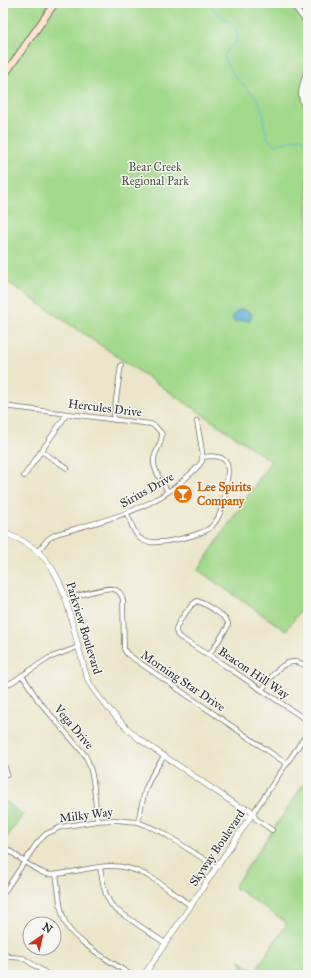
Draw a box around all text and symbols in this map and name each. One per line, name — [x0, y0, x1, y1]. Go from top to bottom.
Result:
park label: Bear Creek Regional Park — [121, 160, 189, 189]
street label: Hercules Drive — [67, 397, 143, 419]
street label: Sirius Drive — [118, 470, 176, 510]
place label: Lee Spirits Company — [197, 480, 252, 509]
bar icon: Lee Spirits Company — [172, 483, 194, 505]
street label: Parkview Boulevard — [63, 580, 105, 676]
street label: Beacon Hill Way — [216, 644, 292, 702]
street label: Morning Star Drive — [138, 648, 228, 715]
street label: Vega Drive — [50, 701, 97, 753]
street label: Milky Way — [58, 805, 114, 825]
street label: Skyway Boulevard — [186, 807, 248, 889]
north arrow — [22, 916, 62, 956]
text: N — [40, 920, 55, 936]

